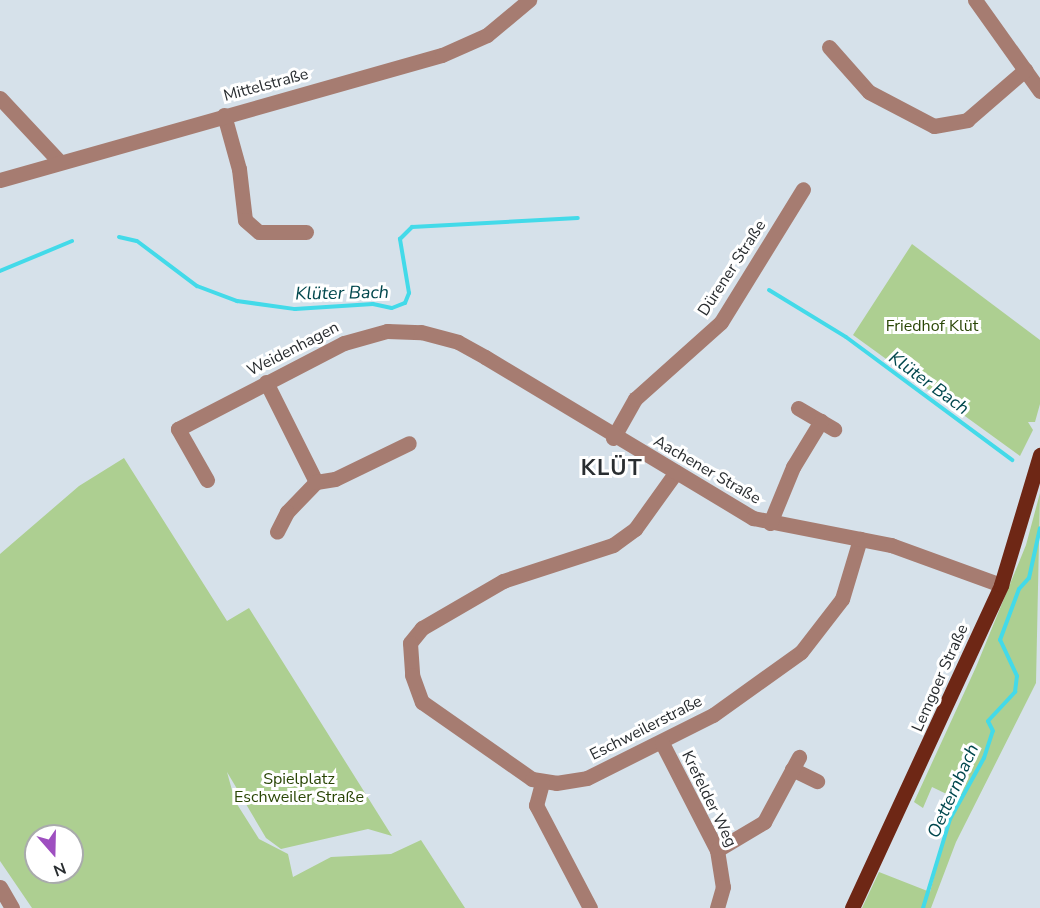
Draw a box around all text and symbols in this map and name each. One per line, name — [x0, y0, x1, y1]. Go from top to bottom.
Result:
street label: Mittelstraße — [221, 64, 311, 106]
street label: Dürener Straße — [694, 217, 770, 319]
water label: Klüter Bach — [295, 281, 389, 305]
park label: Friedhof Klüt — [886, 316, 978, 336]
street label: Weidenhagen — [244, 318, 342, 380]
water label: Klüter Bach — [885, 347, 973, 419]
street label: Aachener Straße — [650, 432, 764, 508]
district label: KLÜT — [581, 456, 643, 482]
street label: Lemgoer Straße — [908, 621, 972, 735]
street label: Eschweilerstraße — [587, 691, 705, 765]
water label: Oetternbach — [923, 741, 983, 841]
street label: Krefelder Weg — [677, 748, 741, 850]
park label: Spielplatz Eschweiler Straße — [234, 769, 364, 807]
north arrow — [24, 824, 84, 884]
text: N — [50, 857, 69, 881]

